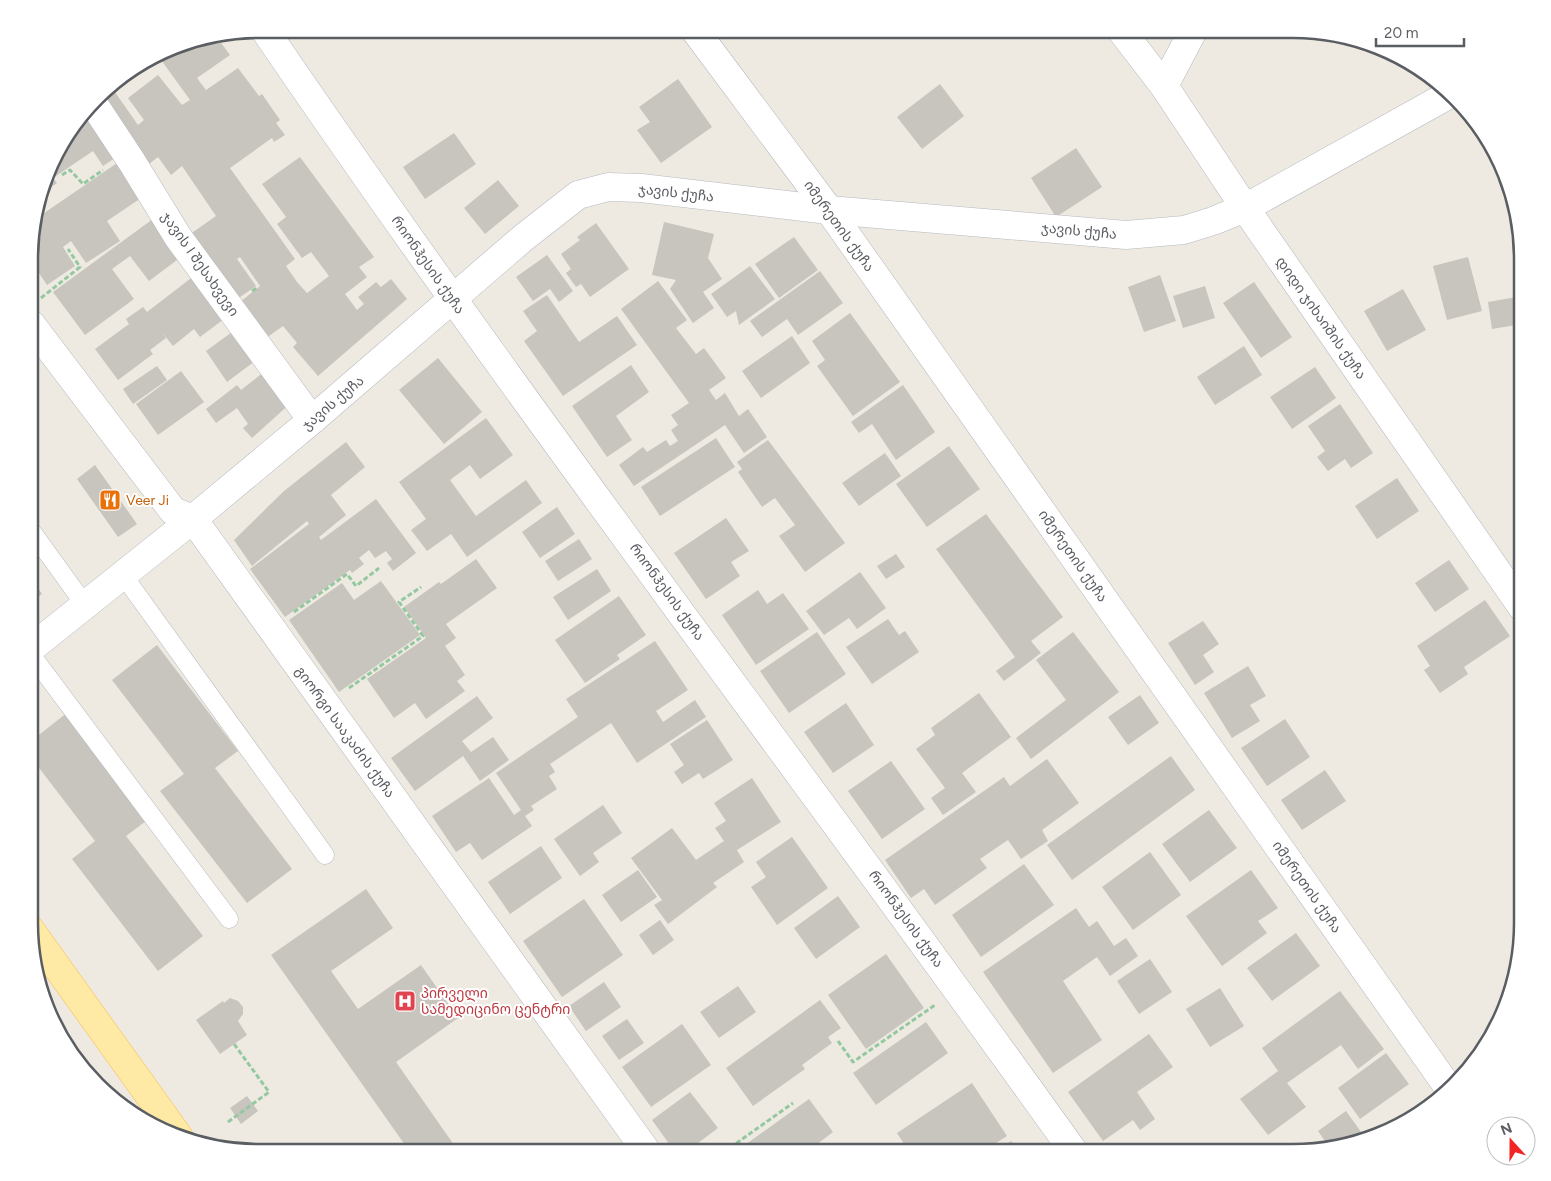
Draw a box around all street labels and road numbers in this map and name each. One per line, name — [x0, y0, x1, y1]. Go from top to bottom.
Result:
street label: იმერეთის ქუჩა — [800, 177, 878, 275]
street label: ჯავის ქუჩა — [637, 181, 715, 205]
street label: ჯავის I შესახვევი — [158, 208, 242, 320]
street label: რიონჰესის ქუჩა — [388, 213, 468, 317]
street label: ჯავის ქუჩა — [1040, 219, 1118, 243]
street label: დიდი ჯიხაიშის ქუჩა — [1272, 254, 1370, 382]
street label: ჯავის ქუჩა — [298, 372, 368, 434]
street label: იმერეთის ქუჩა — [1035, 507, 1111, 605]
street label: რიონჰესის ქუჩა — [626, 540, 708, 644]
street label: გიორგი სააკაძის ქუჩა — [292, 663, 398, 801]
street label: იმერეთის ქუჩა — [1269, 838, 1345, 936]
street label: რიონჰესის ქუჩა — [865, 867, 947, 971]

